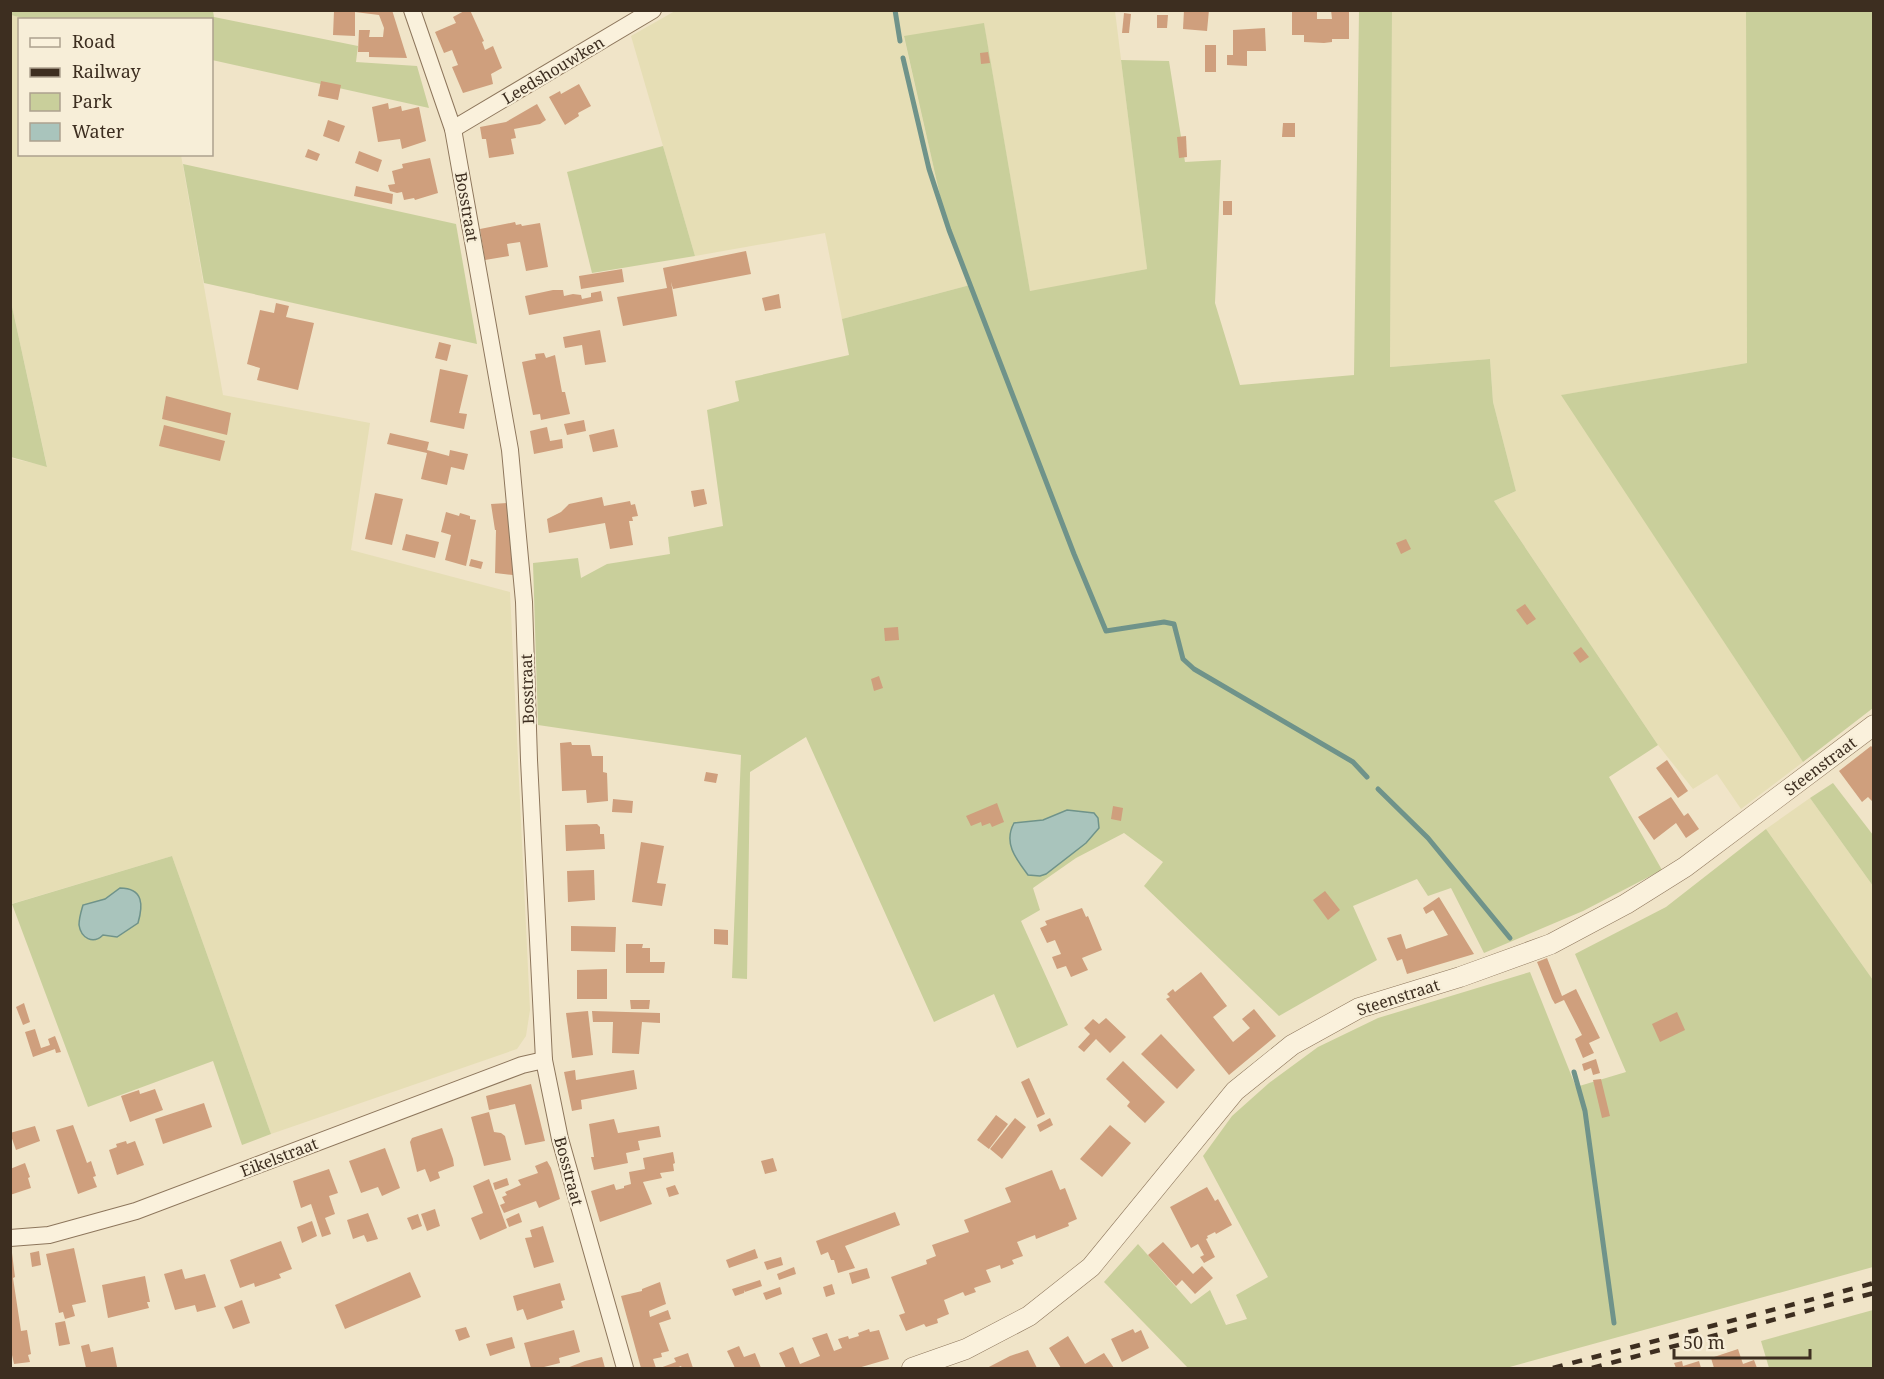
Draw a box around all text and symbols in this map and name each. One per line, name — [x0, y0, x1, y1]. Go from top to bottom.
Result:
legend — [18, 18, 213, 156]
text: Road — [72, 29, 115, 53]
street label: Leedshouwken — [498, 31, 608, 109]
text: Railway — [72, 59, 142, 83]
text: Park — [72, 89, 112, 113]
text: Water — [72, 119, 125, 143]
street label: Bosstraat — [450, 170, 484, 244]
street label: Bosstraat — [515, 653, 539, 725]
street label: Steenstraat — [1779, 731, 1861, 801]
street label: Steenstraat — [1354, 973, 1442, 1021]
street label: Eikelstraat — [237, 1132, 321, 1182]
street label: Bosstraat — [549, 1134, 589, 1208]
scale bar — [1674, 1322, 1810, 1360]
text: 50 m — [1683, 1330, 1725, 1354]

